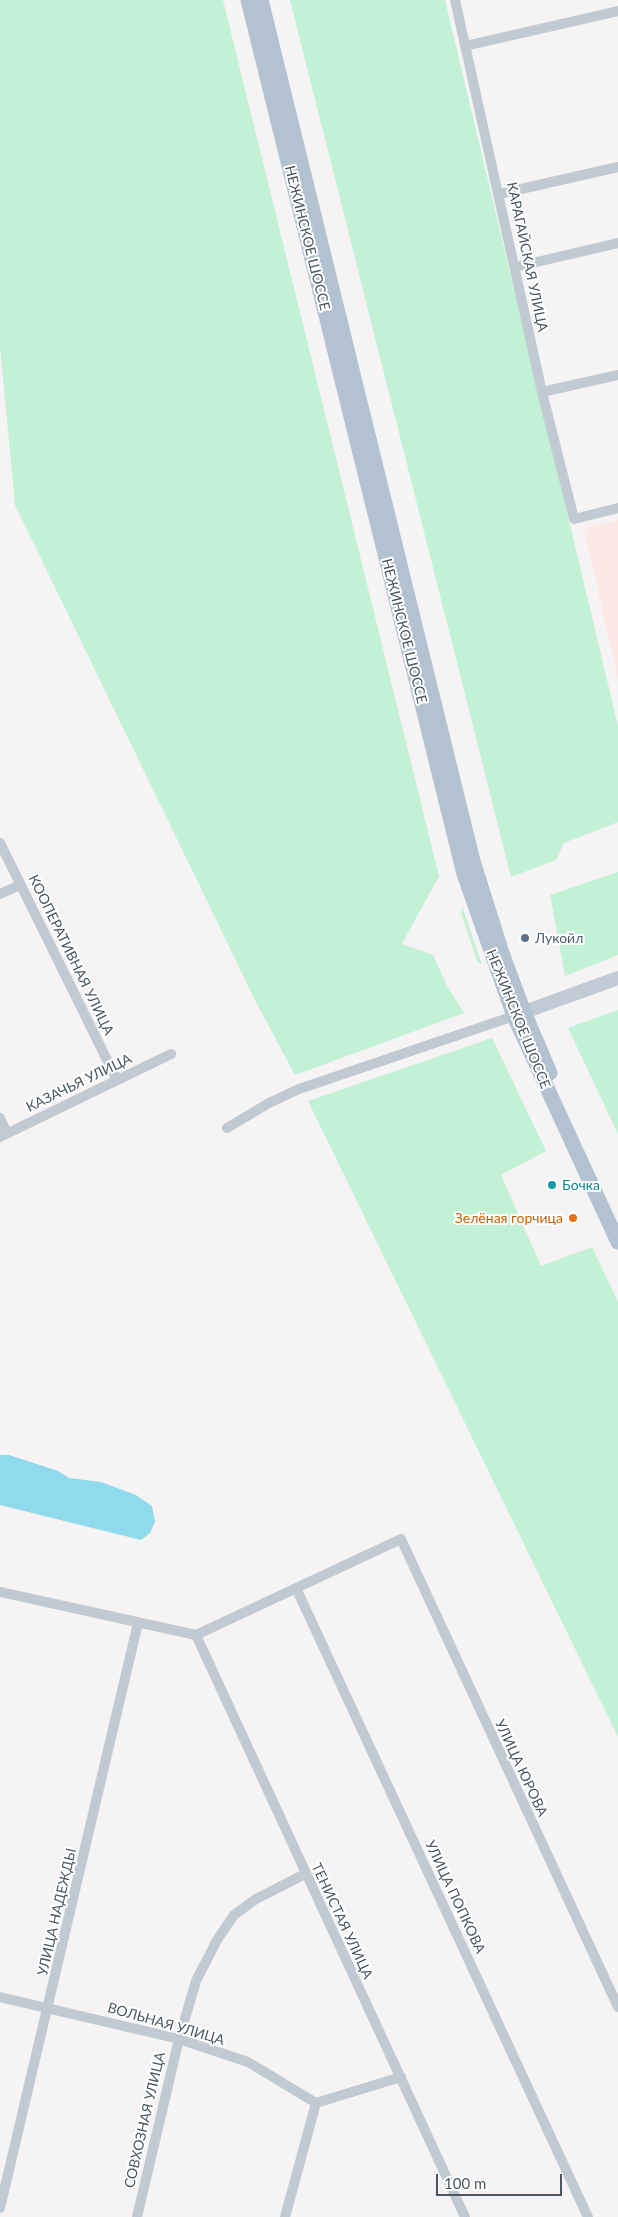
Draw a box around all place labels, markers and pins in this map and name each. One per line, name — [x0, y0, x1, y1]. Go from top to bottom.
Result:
place label: Лукойл — [535, 930, 583, 946]
marker: Лукойл — [519, 932, 531, 944]
place label: Бочка — [562, 1177, 600, 1193]
marker: Бочка — [546, 1179, 558, 1191]
place label: Зелёная горчица — [455, 1210, 563, 1226]
marker: Зелёная горчица — [567, 1212, 579, 1224]

